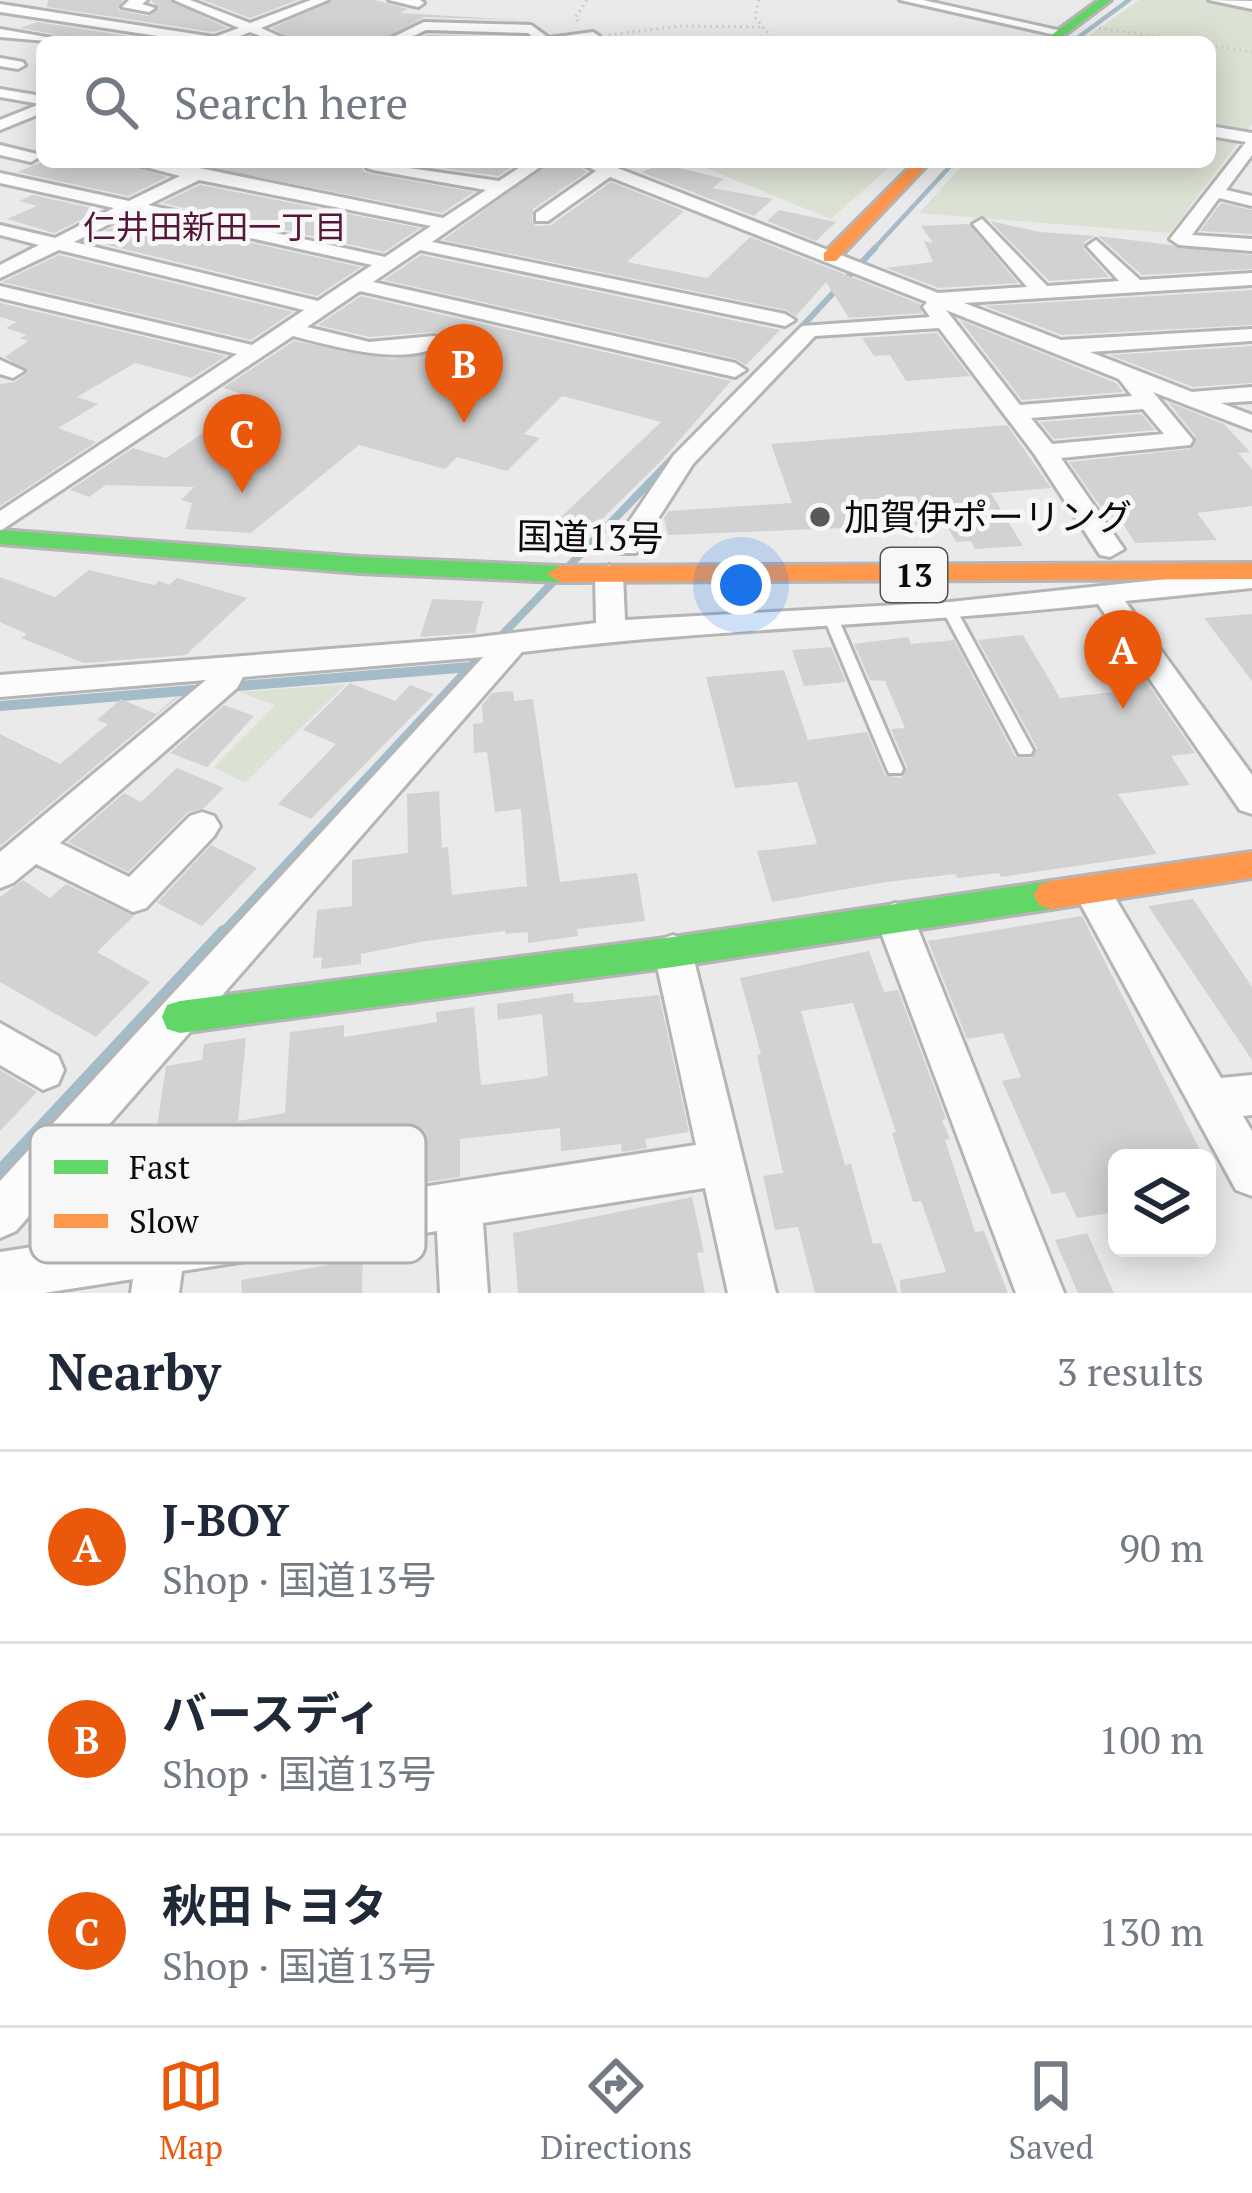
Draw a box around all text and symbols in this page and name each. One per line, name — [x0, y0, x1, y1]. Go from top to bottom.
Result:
search box — [36, 36, 1216, 168]
icon: search — [78, 69, 144, 135]
text: Search here — [174, 72, 408, 132]
district label: 仁井田新田一丁目 — [83, 205, 347, 248]
pin: B — [425, 324, 503, 423]
pin: C — [203, 394, 281, 493]
place label: 加賀伊ポーリング — [844, 493, 1132, 540]
marker: 加賀伊ポーリング — [807, 504, 833, 530]
street label: 国道13号 — [516, 512, 664, 561]
road number: 13 — [881, 548, 947, 602]
your location — [711, 555, 771, 615]
pin: A — [1084, 610, 1162, 709]
legend — [30, 1125, 426, 1263]
text: Fast — [129, 1145, 190, 1188]
map controls — [1108, 1149, 1216, 1257]
button: layers — [1108, 1149, 1216, 1257]
text: Slow — [129, 1199, 199, 1242]
text: Nearby — [48, 1337, 221, 1405]
text: 3 results — [1057, 1345, 1204, 1397]
text: J-BOY — [162, 1489, 289, 1549]
text: A — [73, 1521, 101, 1573]
text: 90 m — [1119, 1521, 1204, 1573]
text: Shop · 国道13号 — [162, 1553, 436, 1605]
text: バースディ — [162, 1683, 382, 1743]
text: B — [74, 1713, 100, 1765]
text: 100 m — [1099, 1713, 1204, 1765]
text: Shop · 国道13号 — [162, 1747, 436, 1799]
text: 秋田トヨタ — [162, 1875, 387, 1935]
text: C — [74, 1905, 100, 1957]
text: 130 m — [1099, 1905, 1204, 1957]
text: Shop · 国道13号 — [162, 1939, 436, 1991]
tab: Map — [158, 2053, 224, 2168]
tab: Directions — [540, 2053, 692, 2168]
tab: Saved — [1009, 2053, 1094, 2168]

